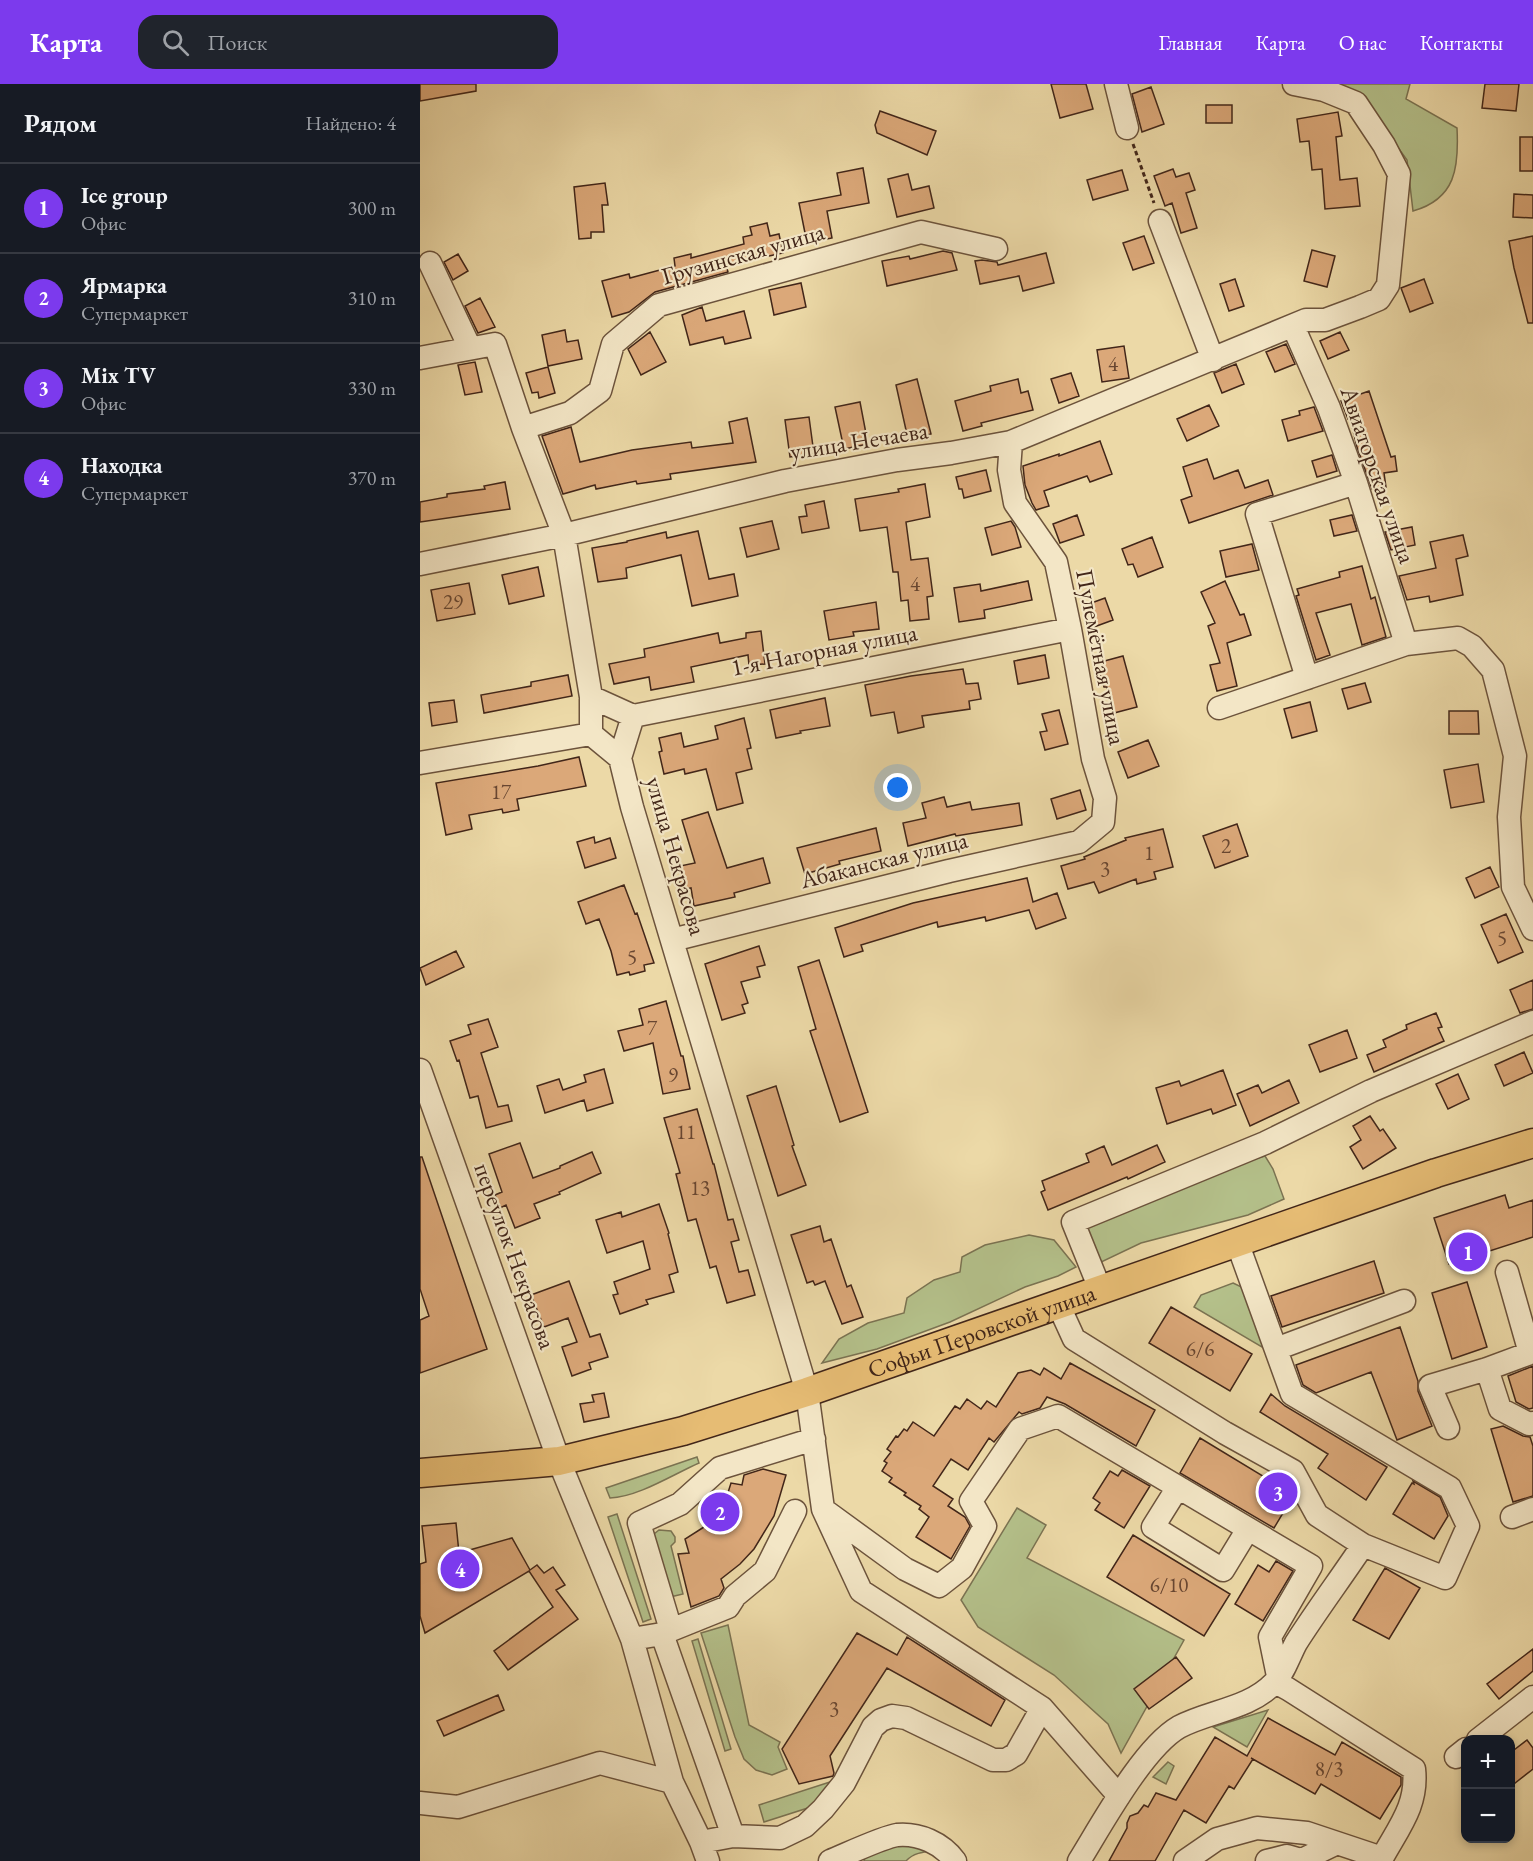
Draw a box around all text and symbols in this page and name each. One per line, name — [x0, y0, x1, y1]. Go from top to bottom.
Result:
search box — [138, 15, 558, 69]
text: Карта — [30, 24, 102, 60]
icon: search — [159, 26, 192, 59]
text: Поиск — [207, 28, 267, 57]
text: Главная — [1158, 29, 1222, 56]
text: Карта — [1255, 29, 1306, 56]
text: О нас — [1339, 29, 1387, 56]
text: Контакты — [1420, 29, 1503, 56]
text: Рядом — [24, 106, 97, 140]
text: Найдено: 4 — [305, 110, 396, 136]
text: Ice group — [81, 181, 168, 210]
text: 1 — [38, 195, 49, 221]
text: 300 m — [348, 195, 396, 221]
text: Офис — [81, 210, 127, 236]
street label: Грузинская улица — [658, 215, 828, 292]
text: Ярмарка — [81, 271, 167, 300]
text: 2 — [38, 285, 49, 311]
text: 310 m — [348, 285, 396, 311]
text: Супермаркет — [81, 300, 188, 326]
house number: 4 — [1108, 350, 1119, 377]
text: Mix TV — [81, 361, 156, 390]
text: 3 — [38, 375, 49, 401]
text: 330 m — [348, 375, 396, 401]
street label: Авиаторская улица — [1333, 381, 1423, 568]
text: Офис — [81, 390, 127, 416]
street label: улица Нечаева — [788, 414, 930, 467]
text: Находка — [81, 451, 162, 480]
text: 4 — [38, 465, 49, 491]
text: 370 m — [348, 465, 396, 491]
text: Супермаркет — [81, 480, 188, 506]
street label: Пулемётная улица — [1069, 566, 1134, 748]
house number: 4 — [910, 570, 921, 597]
house number: 29 — [443, 588, 463, 615]
street label: 1-я Нагорная улица — [728, 616, 920, 683]
street label: улица Некрасова — [639, 773, 714, 939]
your location — [883, 773, 912, 802]
house number: 17 — [491, 778, 512, 805]
street label: Абаканская улица — [796, 824, 971, 896]
house number: 2 — [1221, 832, 1231, 859]
house number: 1 — [1144, 839, 1154, 866]
house number: 3 — [1100, 855, 1110, 882]
house number: 5 — [1497, 924, 1507, 951]
house number: 5 — [627, 943, 637, 970]
house number: 7 — [647, 1014, 658, 1041]
house number: 9 — [668, 1061, 678, 1088]
house number: 11 — [676, 1118, 696, 1145]
street label: переулок Некрасова — [467, 1159, 564, 1353]
house number: 13 — [690, 1174, 710, 1201]
pin: 1 — [1448, 1230, 1488, 1274]
street label: Софьи Перовской улица — [863, 1277, 1100, 1385]
house number: 6/6 — [1186, 1335, 1214, 1362]
pin: 3 — [1258, 1470, 1298, 1514]
pin: 2 — [700, 1490, 740, 1534]
pin: 4 — [440, 1546, 480, 1592]
house number: 6/10 — [1150, 1571, 1188, 1598]
house number: 3 — [829, 1695, 839, 1722]
map controls — [1461, 1735, 1515, 1843]
button: + — [1461, 1735, 1515, 1789]
house number: 8/3 — [1315, 1755, 1343, 1782]
button: − — [1461, 1789, 1515, 1843]

